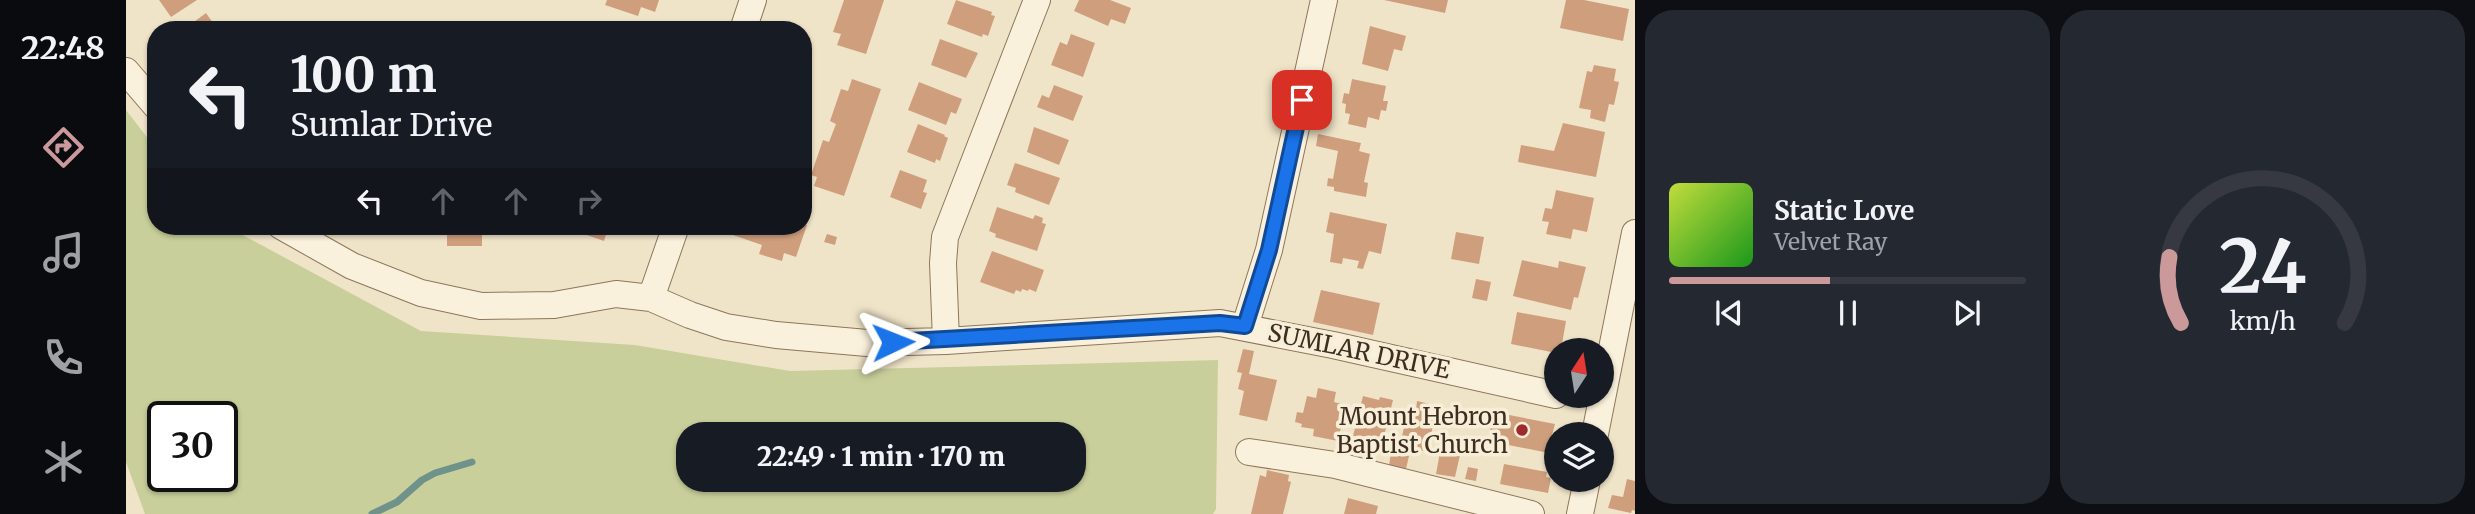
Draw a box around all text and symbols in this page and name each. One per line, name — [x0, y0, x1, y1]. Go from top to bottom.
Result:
text: 22:48 — [21, 28, 105, 68]
text: 100 m — [290, 44, 437, 105]
icon: left — [175, 49, 266, 140]
pin — [1272, 70, 1332, 130]
icon: arrive — [1283, 81, 1321, 119]
text: Sumlar Drive — [290, 105, 492, 145]
icon: directions — [39, 123, 88, 172]
icon: left — [351, 182, 389, 220]
icon: ahead — [424, 182, 462, 220]
icon: ahead — [497, 182, 535, 220]
icon: right — [570, 182, 608, 220]
text: Static Love — [1774, 194, 1914, 227]
text: 24 — [2219, 221, 2306, 313]
text: Velvet Ray — [1774, 227, 1887, 256]
icon: music — [39, 228, 88, 277]
icon: previous — [1710, 294, 1748, 332]
icon: pause — [1829, 294, 1867, 332]
icon: next — [1948, 294, 1986, 332]
position arrow — [856, 305, 930, 379]
text: km/h — [2229, 305, 2296, 337]
street label: SUMLAR DRIVE — [1265, 317, 1454, 386]
icon: phone — [39, 333, 88, 382]
north arrow — [1544, 338, 1614, 408]
map controls — [1544, 338, 1614, 492]
speed limit sign: 30 — [147, 401, 238, 492]
place label: Mount Hebron Baptist Church — [1336, 401, 1508, 460]
marker: Mount Hebron Baptist Church — [1514, 422, 1530, 438]
button: layers — [1544, 422, 1614, 492]
icon: climate — [39, 437, 88, 486]
text: 22:49 · 1 min · 170 m — [757, 440, 1005, 473]

